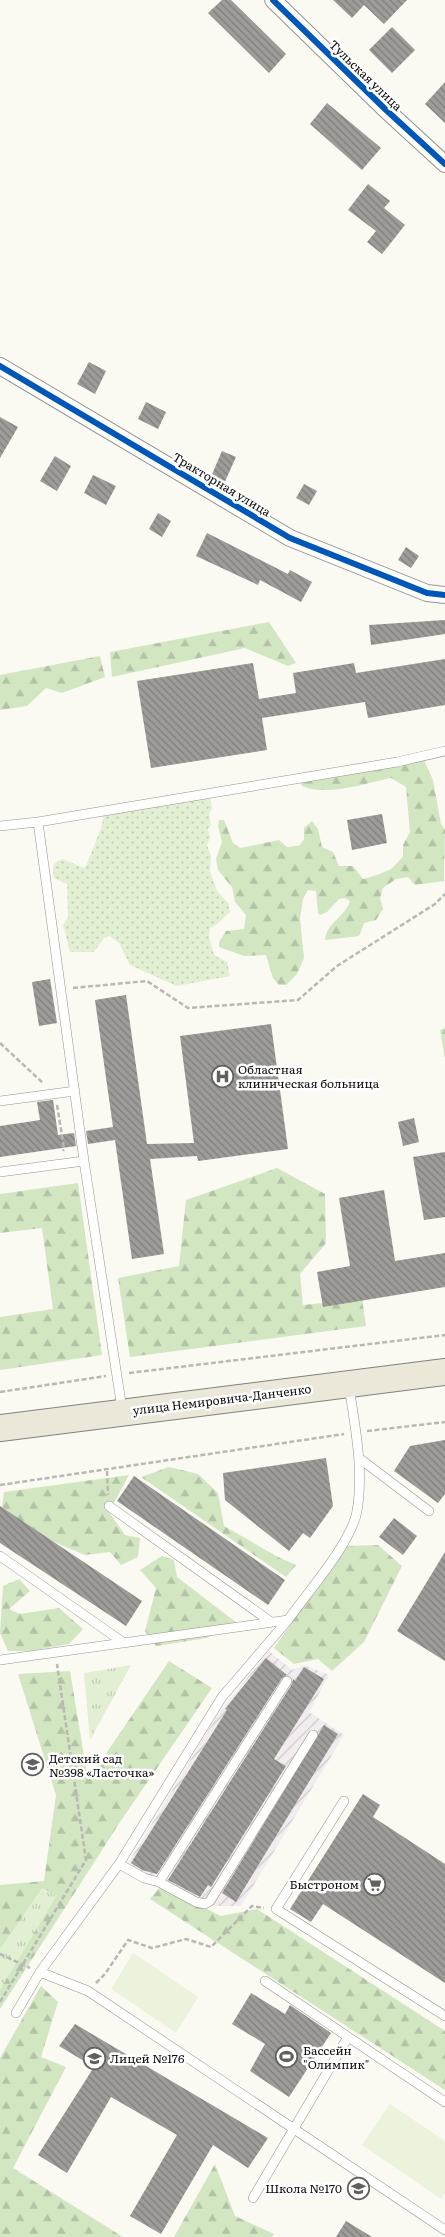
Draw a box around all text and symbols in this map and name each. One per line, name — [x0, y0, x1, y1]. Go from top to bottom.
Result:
street label: Тульская улица — [325, 35, 407, 115]
street label: Тракторная улица — [170, 448, 275, 521]
place label: Областная клиническая больница — [238, 1060, 380, 1092]
hospital icon: Областная клиническая больница — [210, 1064, 234, 1088]
street label: улица Немировича-Данченко — [132, 1379, 312, 1419]
place label: Детский сад №398 «Ласточка» — [49, 1749, 155, 1781]
school or university icon: Детский сад №398 «Ласточка» — [21, 1753, 45, 1777]
supermarket icon: Быстроном — [363, 1872, 387, 1896]
place label: Быстроном — [289, 1875, 359, 1893]
place label: Бассейн "Олимпик" — [303, 2041, 369, 2073]
sports icon: Бассейн "Олимпик" — [275, 2045, 299, 2069]
school or university icon: Лицей №176 — [82, 2046, 106, 2070]
place label: Лицей №176 — [110, 2049, 185, 2067]
school or university icon: Школа №170 — [346, 2176, 370, 2200]
place label: Школа №170 — [265, 2179, 342, 2197]

